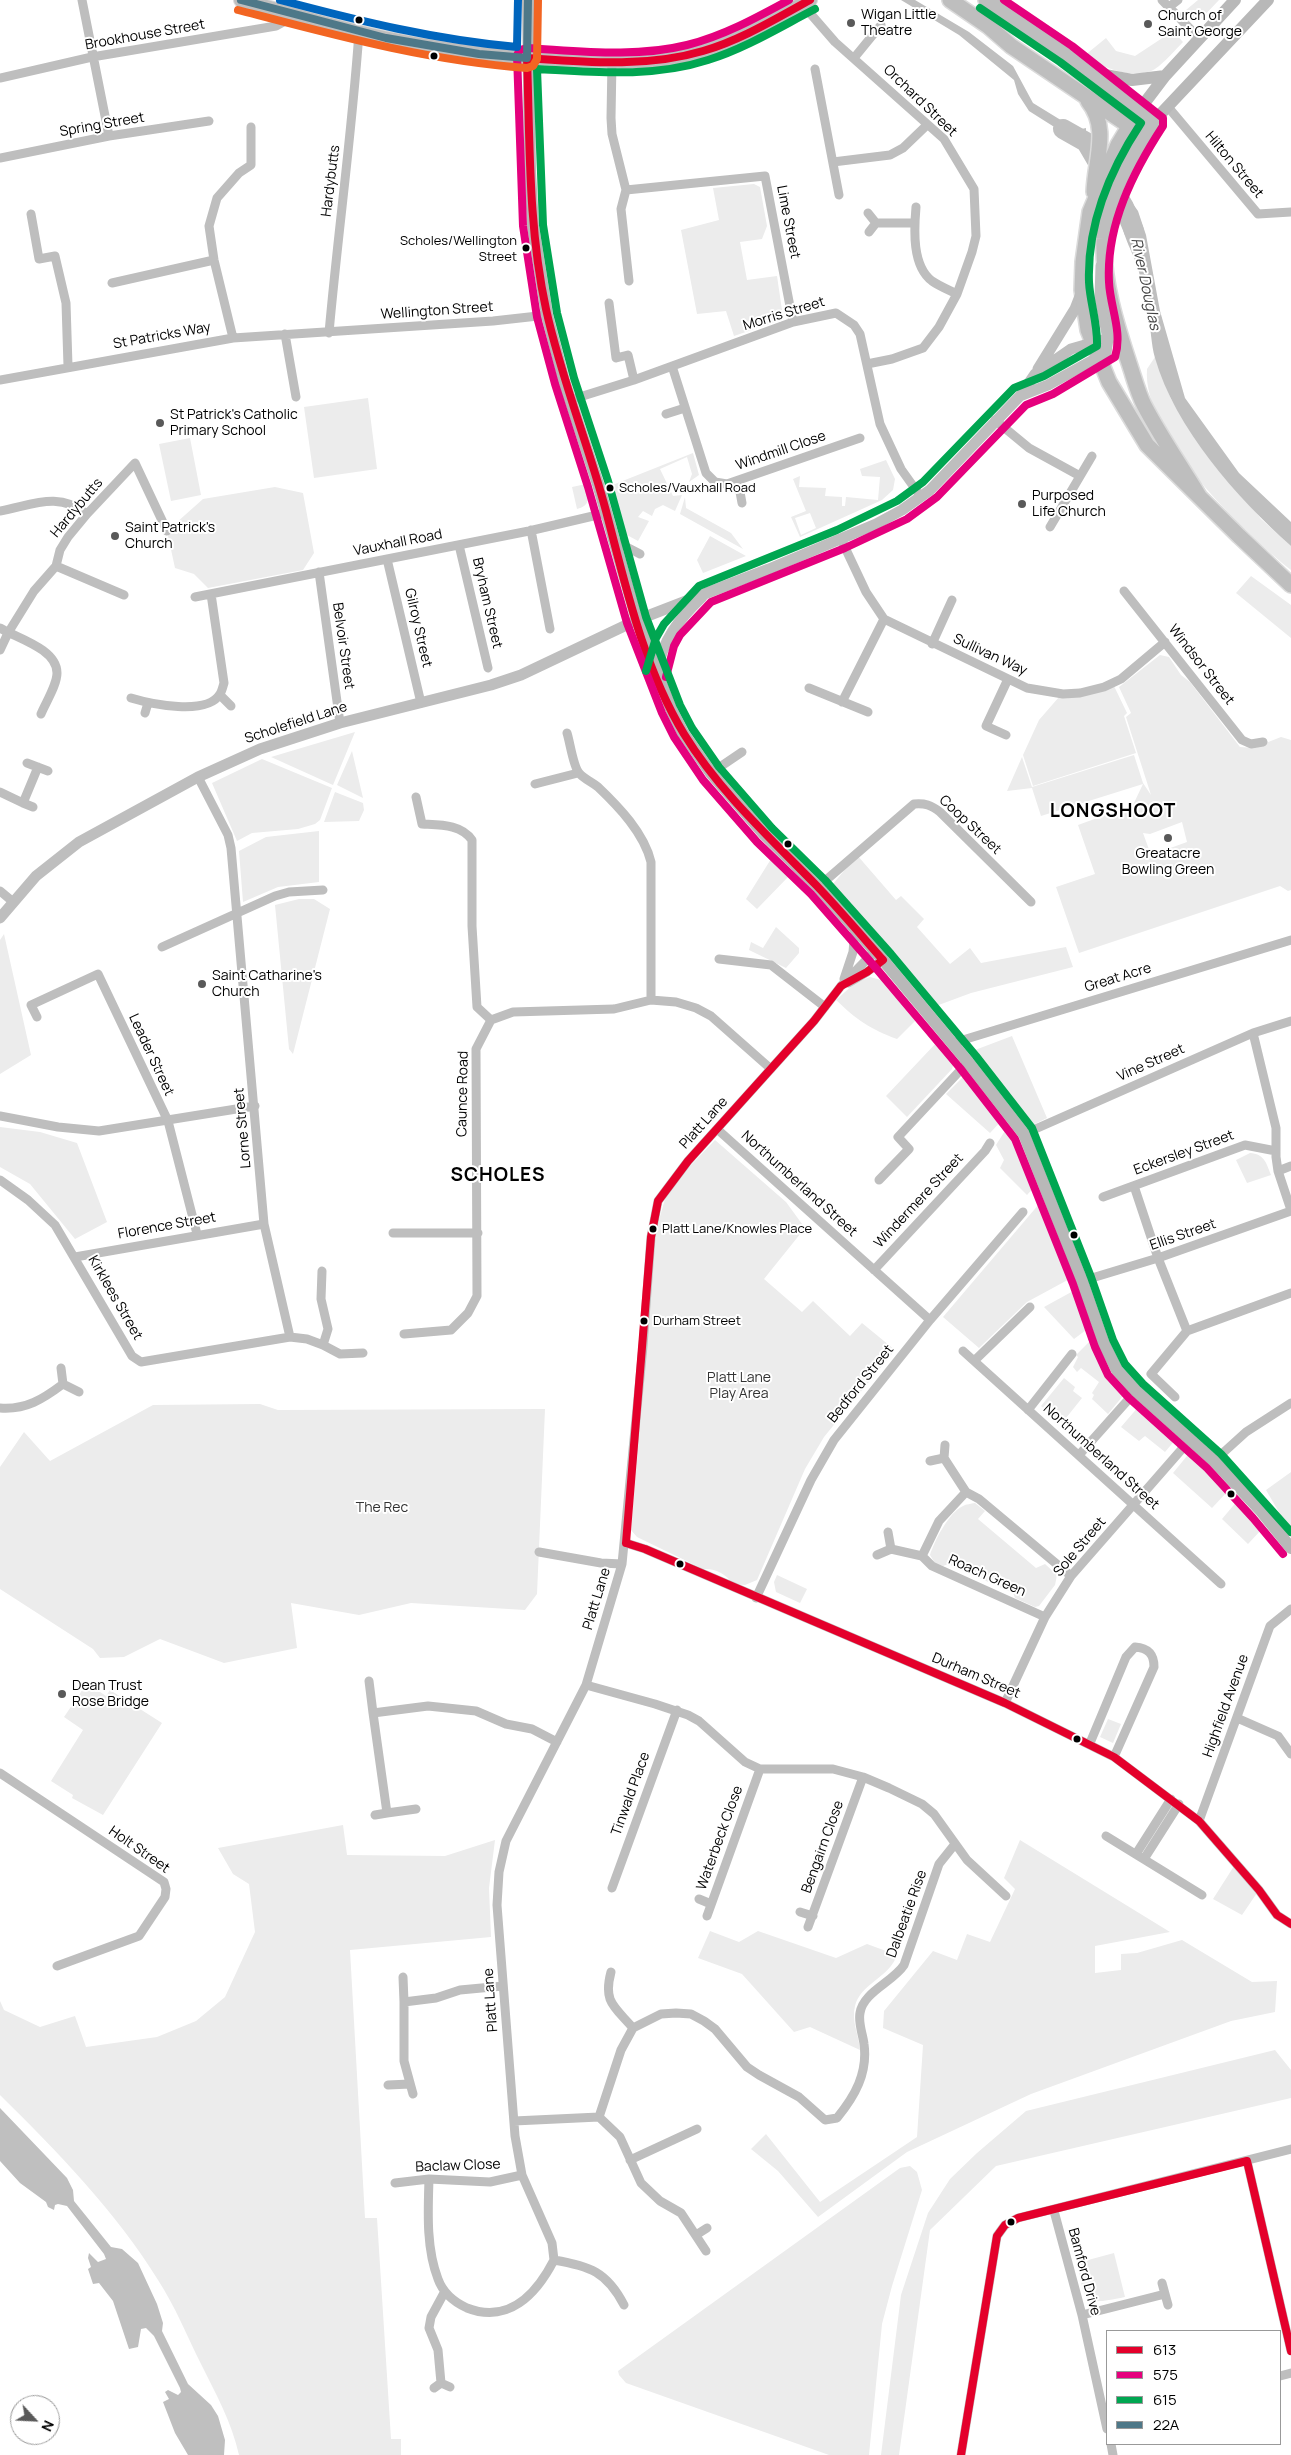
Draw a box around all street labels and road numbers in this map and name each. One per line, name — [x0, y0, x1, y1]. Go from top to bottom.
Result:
street label: Brookhouse Street — [84, 16, 206, 54]
street label: Orchard Street — [880, 62, 960, 140]
street label: Spring Street — [58, 109, 146, 141]
street label: Hilton Street — [1201, 128, 1267, 202]
street label: Hardybutts — [318, 144, 344, 218]
street label: Lime Street — [773, 184, 803, 260]
street label: Morris Street — [741, 294, 827, 334]
street label: Wellington Street — [380, 299, 494, 323]
street label: St Patricks Way — [112, 319, 212, 353]
street label: Windmill Close — [734, 428, 828, 474]
street label: Hardybutts — [47, 475, 107, 541]
street label: Vauxhall Road — [352, 526, 444, 560]
street label: Bryham Street — [468, 556, 506, 650]
street label: Gilroy Street — [401, 587, 435, 669]
street label: Belvoir Street — [329, 602, 357, 690]
street label: Windsor Street — [1164, 622, 1238, 708]
street label: Sullivan Way — [950, 631, 1030, 679]
street label: Scholefield Lane — [243, 699, 349, 747]
street label: Coop Street — [935, 792, 1005, 858]
street label: Great Acre — [1083, 960, 1153, 996]
street label: Leader Street — [125, 1011, 177, 1099]
street label: Vine Street — [1115, 1041, 1187, 1085]
street label: Caunce Road — [454, 1051, 472, 1137]
street label: Lorne Street — [231, 1087, 255, 1169]
street label: Platt Lane — [676, 1094, 732, 1152]
street label: Eckersley Street — [1132, 1127, 1236, 1179]
street label: Northumberland Street — [738, 1128, 860, 1240]
street label: Windermere Street — [871, 1150, 967, 1252]
street label: Florence Street — [117, 1209, 217, 1243]
street label: Ellis Street — [1148, 1216, 1218, 1254]
street label: Kirklees Street — [84, 1253, 146, 1343]
street label: Bedford Street — [825, 1342, 897, 1426]
street label: Northumberland Street — [1040, 1401, 1162, 1513]
street label: Sole Street — [1050, 1514, 1110, 1580]
street label: Roach Green — [946, 1551, 1028, 1601]
street label: Platt Lane — [580, 1566, 614, 1632]
street label: Durham Street — [929, 1650, 1023, 1702]
street label: Highfield Avenue — [1200, 1652, 1252, 1760]
street label: Tinwald Place — [608, 1750, 654, 1838]
street label: Waterbeck Close — [693, 1784, 747, 1892]
street label: Bengairn Close — [798, 1798, 848, 1896]
street label: Holt Street — [105, 1823, 173, 1877]
street label: Dalbeatie Rise — [883, 1868, 931, 1960]
street label: Platt Lane — [480, 1967, 502, 2033]
street label: Baclaw Close — [415, 2156, 501, 2176]
street label: Bamford Drive — [1064, 2226, 1104, 2318]

